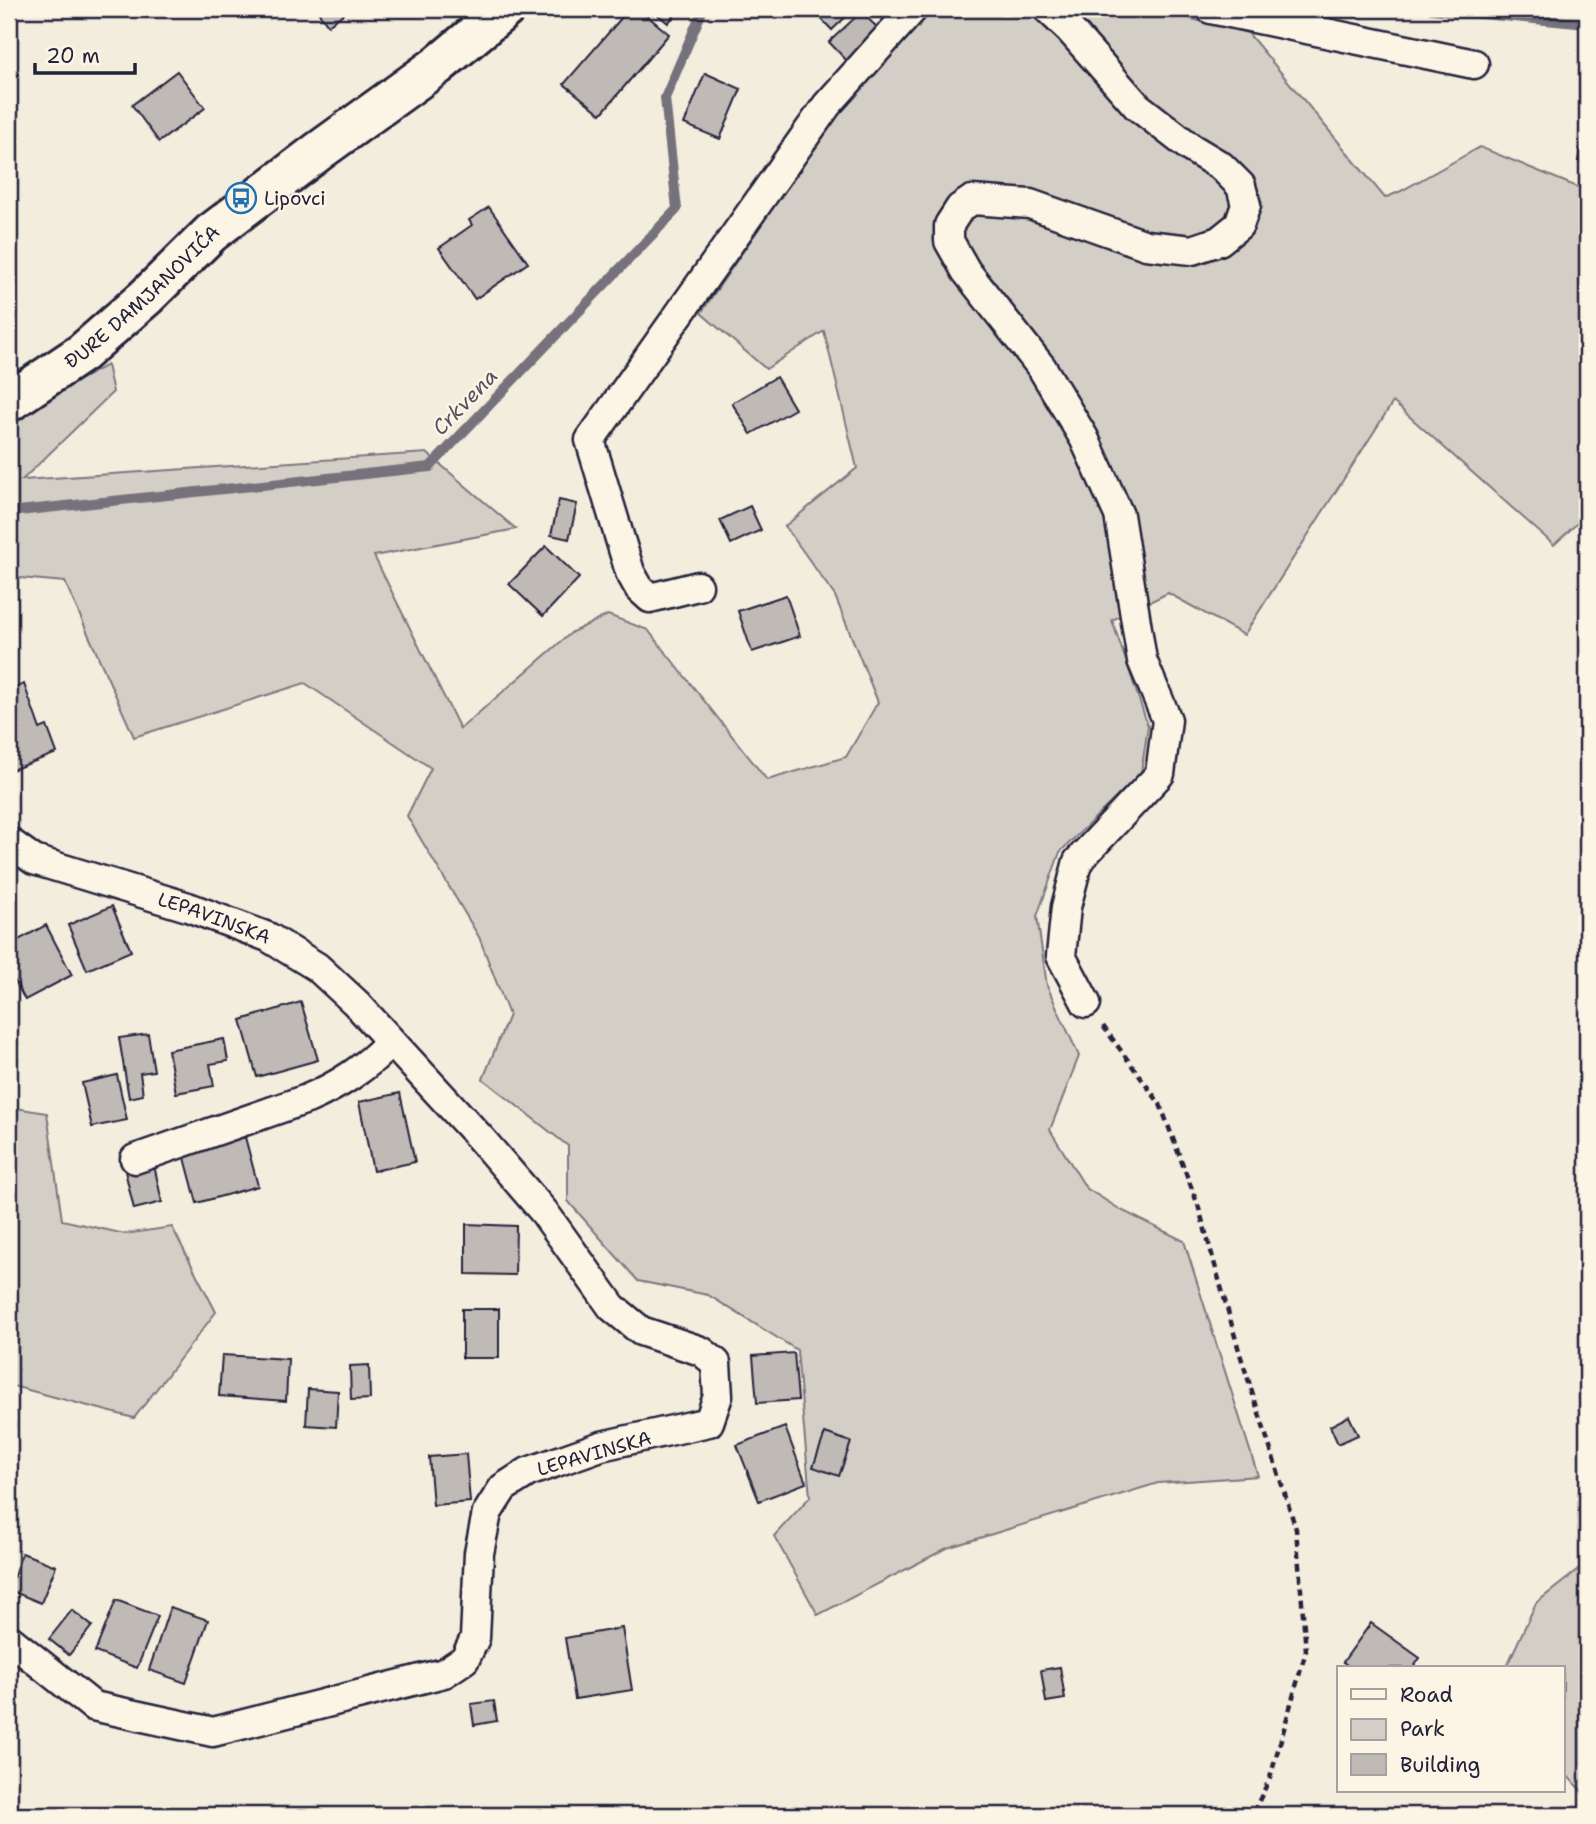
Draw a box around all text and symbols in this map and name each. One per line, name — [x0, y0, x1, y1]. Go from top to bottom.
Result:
scale bar — [35, 32, 135, 76]
text: 20 m — [46, 42, 100, 70]
bus stop icon: Lipovci — [224, 181, 258, 215]
place label: Lipovci — [264, 186, 326, 211]
street label: ĐURE DAMJANOVIĆA — [60, 220, 225, 374]
water label: Crkvena — [426, 363, 504, 441]
street label: LEPAVINSKA — [155, 887, 274, 950]
street label: LEPAVINSKA — [534, 1425, 654, 1482]
legend — [1337, 1666, 1564, 1792]
text: Road — [1400, 1681, 1453, 1709]
text: Park — [1400, 1715, 1445, 1743]
text: Building — [1400, 1751, 1480, 1779]

